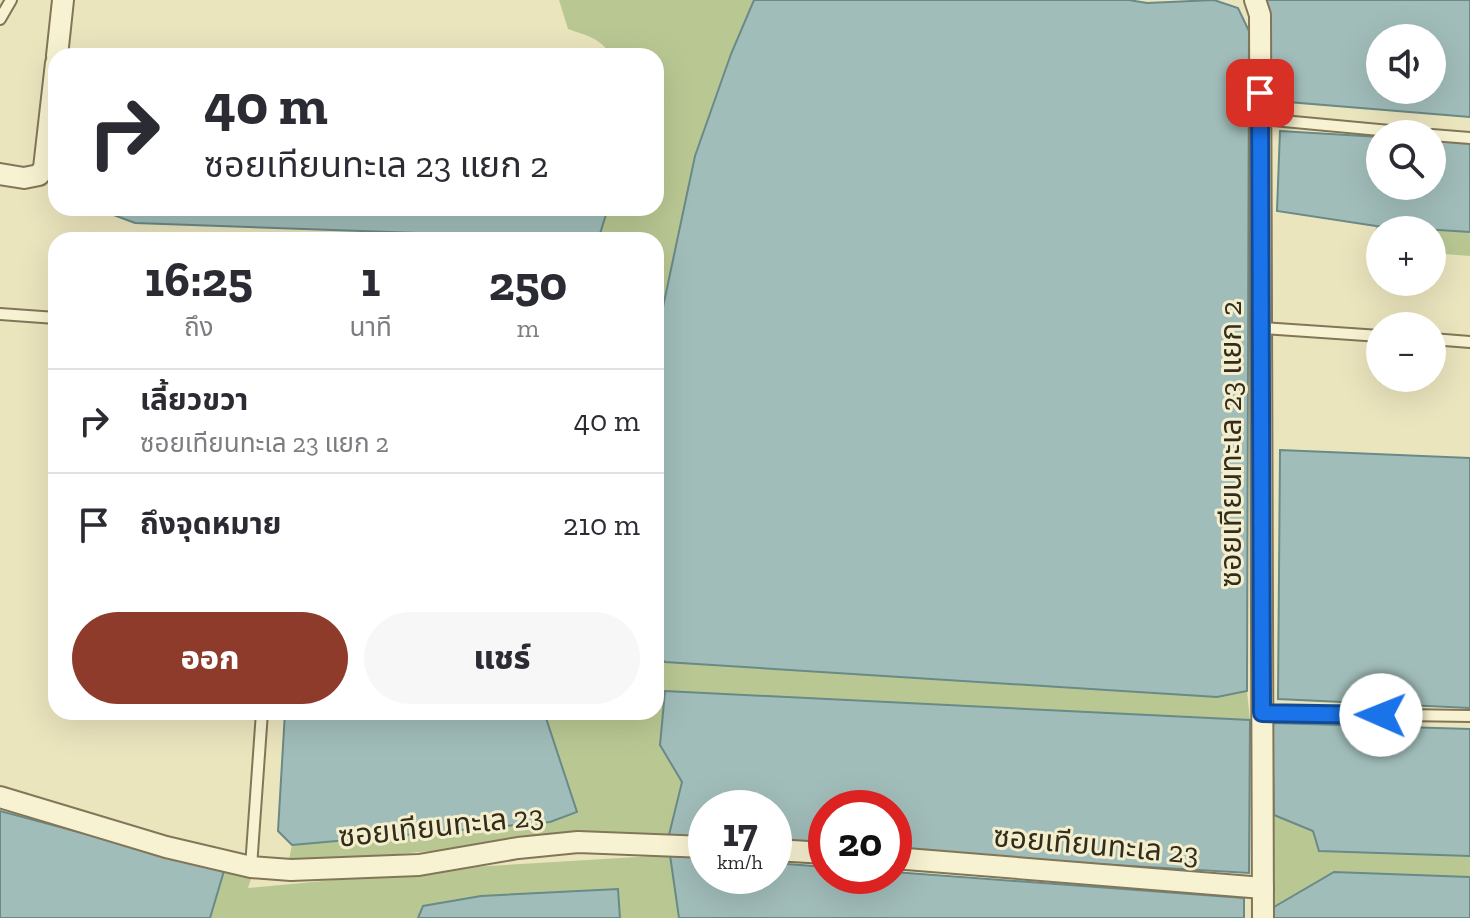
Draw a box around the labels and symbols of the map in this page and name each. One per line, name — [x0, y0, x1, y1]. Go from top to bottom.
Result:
pin — [1226, 59, 1294, 127]
street label: ซอยเทียนทะเล 23 แยก 2 — [1213, 300, 1249, 588]
position arrow — [1339, 673, 1423, 757]
speed limit sign: 20 — [808, 790, 912, 894]
street label: ซอยเทียนทะเล 23 — [337, 797, 545, 855]
street label: ซอยเทียนทะเล 23 — [992, 818, 1200, 872]

